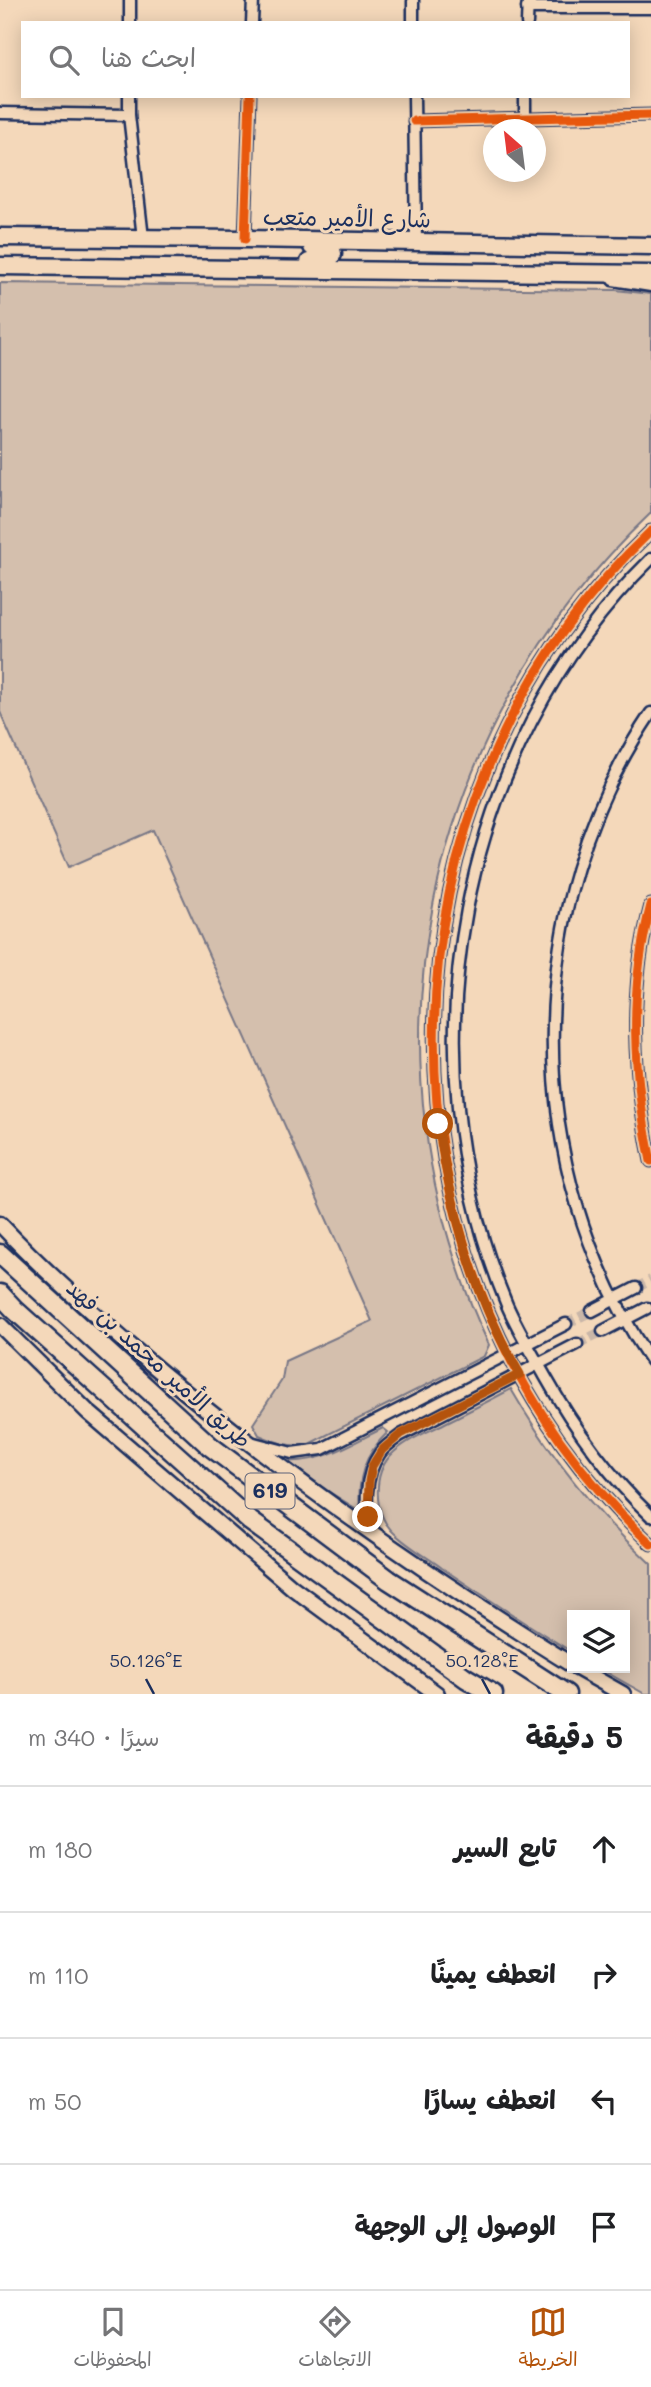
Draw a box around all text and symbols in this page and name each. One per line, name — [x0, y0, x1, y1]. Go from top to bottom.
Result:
search box — [21, 21, 630, 98]
text: ابحث هنا — [101, 40, 196, 74]
icon: search — [45, 41, 83, 79]
north arrow — [483, 119, 546, 182]
street label: شارع الأمير متعب — [263, 201, 431, 235]
route start — [422, 1108, 453, 1139]
street label: طريق الأمير محمد بن فهد — [61, 1272, 259, 1454]
road number: 619 — [246, 1474, 294, 1508]
route end — [352, 1501, 383, 1532]
map controls — [567, 1610, 630, 1673]
button: layers — [567, 1610, 630, 1673]
text: 50.126°E — [109, 1648, 183, 1672]
text: 50.128°E — [445, 1648, 519, 1672]
text: 5 دقيقة — [525, 1716, 623, 1756]
text: سيرًا · 340 m — [28, 1722, 160, 1752]
text: تابع السير — [454, 1830, 556, 1864]
icon: ahead — [585, 1830, 623, 1868]
text: 180 m — [28, 1834, 92, 1864]
text: انعطف يمينًا — [431, 1956, 556, 1990]
icon: right — [585, 1956, 623, 1994]
text: 110 m — [28, 1960, 88, 1990]
text: انعطف يسارًا — [424, 2082, 556, 2116]
icon: left — [585, 2082, 623, 2120]
text: 50 m — [28, 2086, 81, 2116]
text: الوصول إلى الوجهة — [354, 2208, 556, 2242]
icon: arrive — [585, 2208, 623, 2246]
tab: المحفوظات — [73, 2303, 152, 2376]
tab: الاتجاهات — [298, 2303, 372, 2376]
tab: الخريطة — [518, 2303, 578, 2376]

